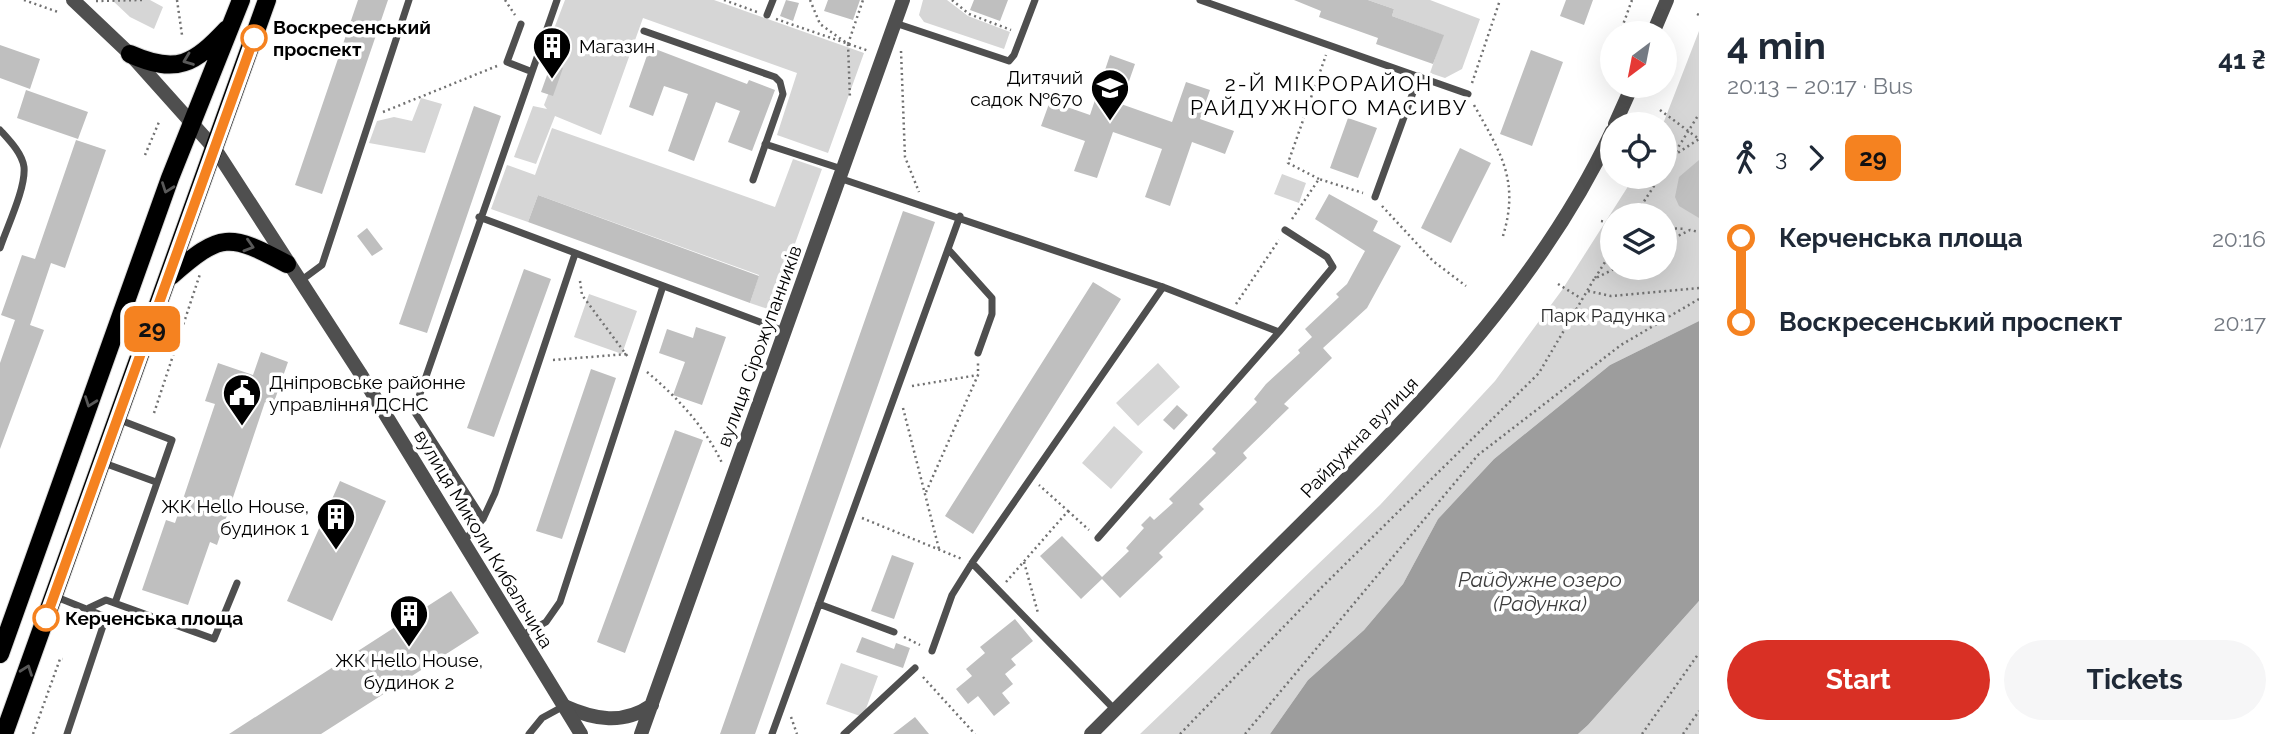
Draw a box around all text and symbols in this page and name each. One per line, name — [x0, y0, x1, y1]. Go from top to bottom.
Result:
place label: Воскресенський проспект — [273, 16, 431, 60]
north arrow — [1600, 21, 1676, 98]
map controls — [1600, 21, 1677, 280]
text: 4 min — [1727, 23, 1826, 68]
marker: Воскресенський проспект — [241, 25, 267, 51]
building icon: Магазин — [531, 25, 573, 80]
place label: Магазин — [579, 35, 655, 57]
text: 41 ₴ — [2218, 45, 2266, 75]
one-way arrow — [182, 52, 195, 66]
place label: Дитячий садок №670 — [970, 66, 1083, 110]
school or university icon: Дитячий садок №670 — [1089, 67, 1131, 122]
district label: 2-Й МІКРОРАЙОН РАЙДУЖНОГО МАСИВУ — [1190, 71, 1468, 120]
text: 20:13 – 20:17 · Bus — [1727, 72, 1913, 99]
button: locate — [1600, 112, 1677, 189]
icon: walk — [1727, 139, 1765, 177]
icon: forward — [1797, 139, 1835, 177]
text: 29 — [1859, 143, 1887, 172]
text: 3 — [1775, 144, 1787, 171]
one-way arrow — [161, 181, 175, 193]
button: layers — [1600, 203, 1677, 280]
text: Керченська площа — [1779, 223, 2023, 253]
text: 20:16 — [2212, 225, 2266, 252]
one-way arrow — [243, 237, 255, 252]
street label: вулиця Сірожупанників — [712, 242, 806, 450]
park label: Парк Радунка — [1540, 304, 1666, 326]
line badge: 29 — [120, 306, 184, 352]
text: Воскресенський проспект — [1779, 307, 2122, 337]
text: 20:17 — [2214, 309, 2266, 336]
text: 29 — [138, 314, 166, 343]
place label: Дніпровське районне управління ДСНС — [269, 371, 465, 415]
public building icon: Дніпровське районне управління ДСНС — [221, 372, 263, 427]
street label: Райдужна вулиця — [1296, 372, 1422, 502]
one-way arrow — [84, 395, 98, 407]
street label: вулиця Миколи Кибальчича — [410, 426, 558, 652]
place label: ЖК Hello House, будинок 1 — [161, 495, 309, 539]
building icon: ЖК Hello House, будинок 1 — [315, 496, 357, 551]
water label: Райдужне озеро (Радунка) — [1458, 567, 1622, 616]
building icon: ЖК Hello House, будинок 2 — [388, 593, 430, 648]
marker: Керченська площа — [33, 605, 59, 631]
place label: Керченська площа — [65, 607, 243, 629]
button: Start — [1727, 640, 1990, 720]
button: Tickets — [2004, 640, 2266, 720]
place label: ЖК Hello House, будинок 2 — [335, 649, 483, 693]
one-way arrow — [19, 664, 33, 676]

